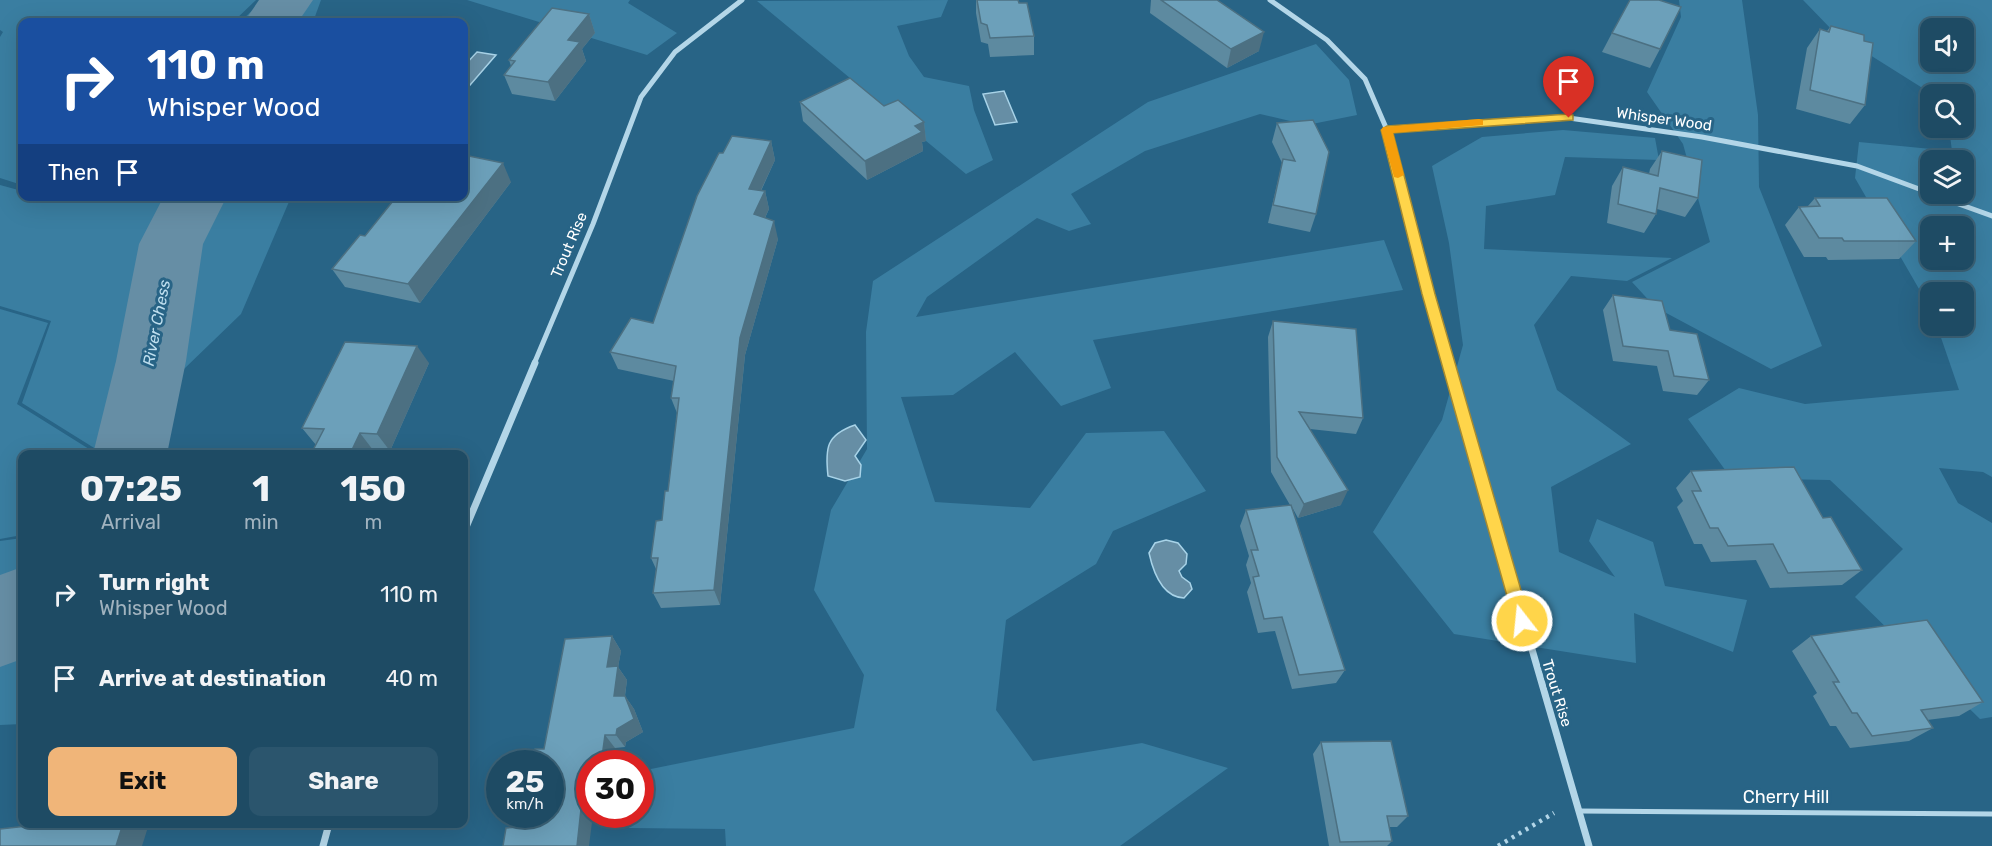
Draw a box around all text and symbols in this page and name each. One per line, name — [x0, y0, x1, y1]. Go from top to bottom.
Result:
map controls — [1920, 18, 1974, 336]
button: sound — [1920, 18, 1974, 72]
text: 110 m — [147, 40, 265, 90]
icon: right — [48, 42, 126, 120]
pin — [1543, 56, 1594, 118]
icon: arrive — [1552, 65, 1585, 98]
button: search — [1920, 84, 1974, 138]
text: Whisper Wood — [147, 91, 321, 123]
street label: Whisper Wood — [1615, 103, 1713, 135]
button: layers — [1920, 150, 1974, 204]
icon: arrive — [111, 156, 144, 189]
text: Then — [48, 159, 99, 186]
street label: Trout Rise — [547, 209, 591, 281]
button: + — [1920, 216, 1974, 270]
water label: River Chess — [139, 278, 174, 368]
button: − — [1920, 282, 1974, 336]
text: 07:25 — [80, 467, 182, 510]
text: 1 — [252, 467, 270, 510]
text: 150 — [341, 467, 406, 510]
text: Arrival — [101, 510, 161, 534]
text: min — [244, 510, 279, 534]
text: m — [364, 510, 382, 534]
text: Turn right — [99, 569, 209, 596]
icon: right — [48, 578, 81, 611]
text: 110 m — [380, 581, 438, 608]
position arrow — [1490, 589, 1554, 653]
text: Whisper Wood — [99, 596, 228, 620]
street label: Trout Rise — [1538, 657, 1576, 729]
icon: arrive — [48, 662, 81, 695]
text: Arrive at destination — [99, 665, 326, 692]
text: 40 m — [385, 665, 438, 692]
button: Exit — [48, 747, 237, 816]
button: Share — [249, 747, 438, 816]
speed limit sign: 30 — [576, 750, 654, 828]
text: 25 — [506, 764, 544, 800]
street label: Cherry Hill — [1743, 786, 1829, 808]
text: km/h — [506, 795, 544, 813]

